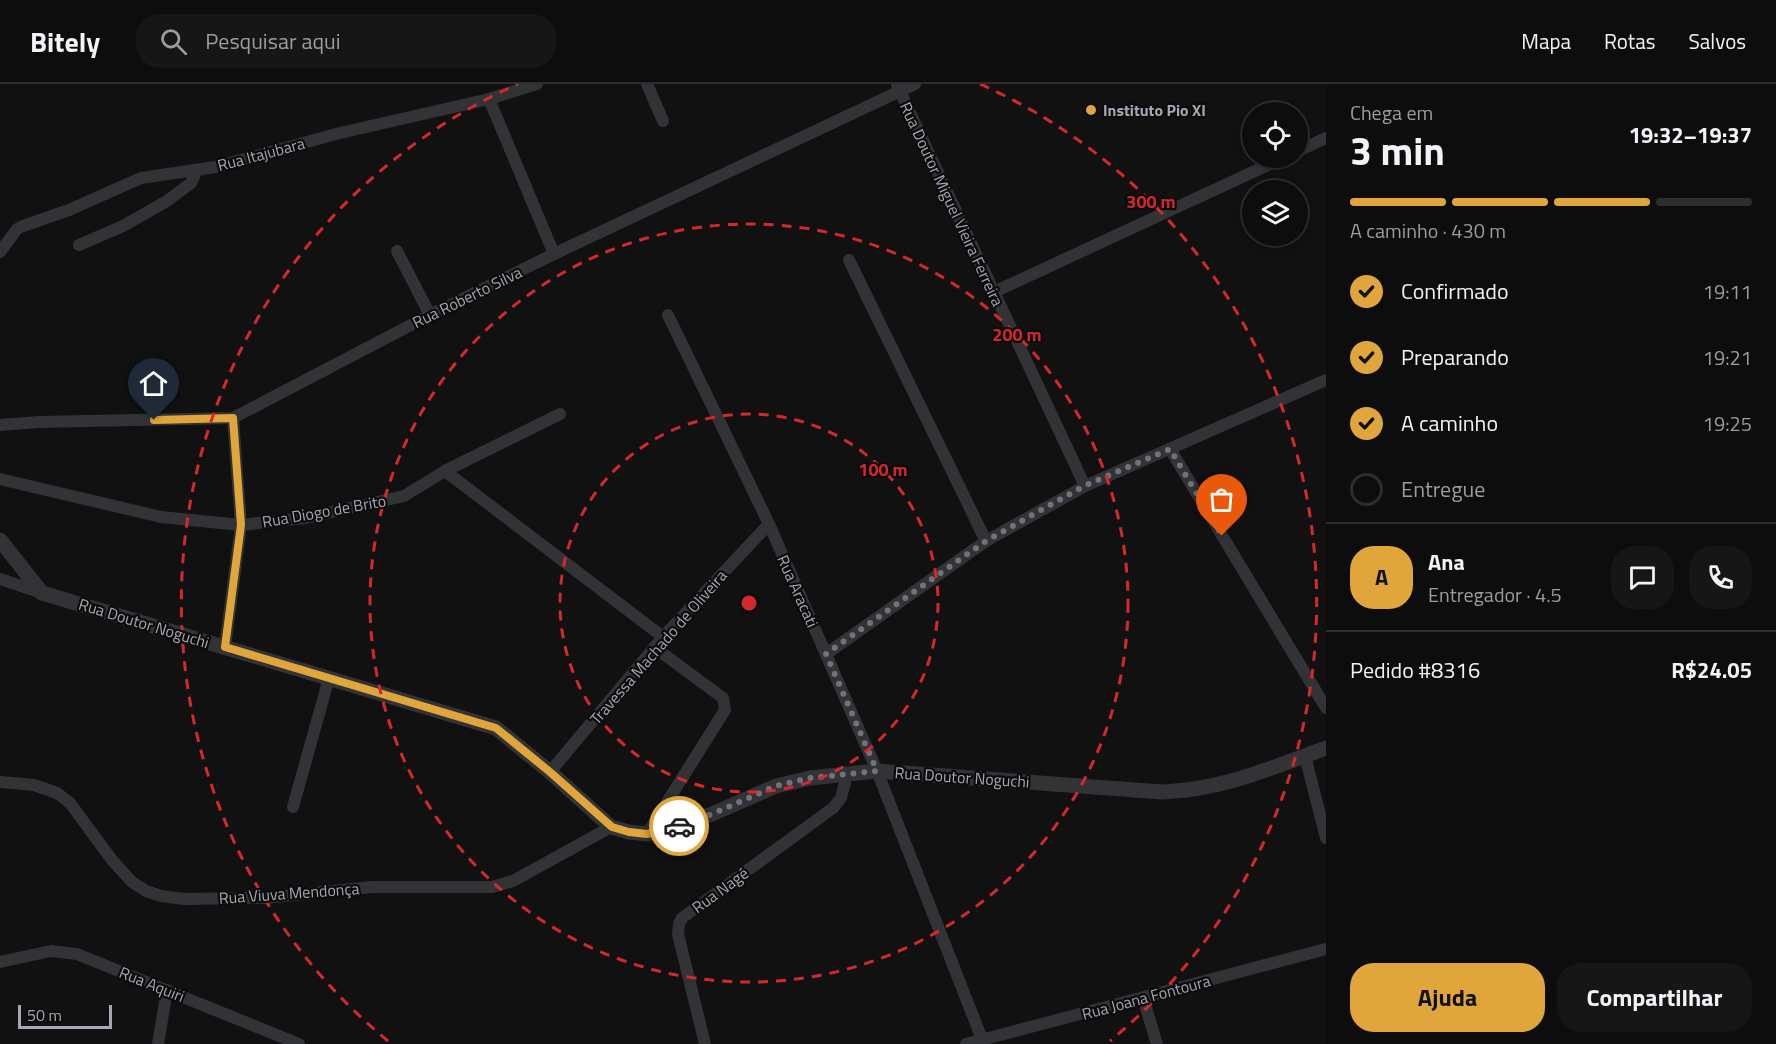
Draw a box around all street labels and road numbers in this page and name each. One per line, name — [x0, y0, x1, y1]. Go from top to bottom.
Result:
street label: Rua Doutor Miguel Vieira Ferreira — [894, 98, 1010, 310]
street label: Rua Itajubara — [215, 131, 307, 177]
street label: Rua Roberto Silva — [408, 260, 526, 334]
street label: Rua Diogo de Brito — [260, 488, 388, 534]
street label: Rua Aracati — [771, 551, 825, 631]
street label: Travessa Machado de Oliveira — [584, 564, 732, 730]
street label: Rua Doutor Noguchi — [76, 592, 212, 654]
street label: Rua Doutor Noguchi — [894, 760, 1030, 794]
street label: Rua Nagé — [687, 861, 753, 919]
street label: Rua Viuva Mendonça — [218, 876, 360, 910]
street label: Rua Aquiri — [116, 960, 188, 1008]
street label: Rua Joana Fontoura — [1079, 968, 1213, 1026]

